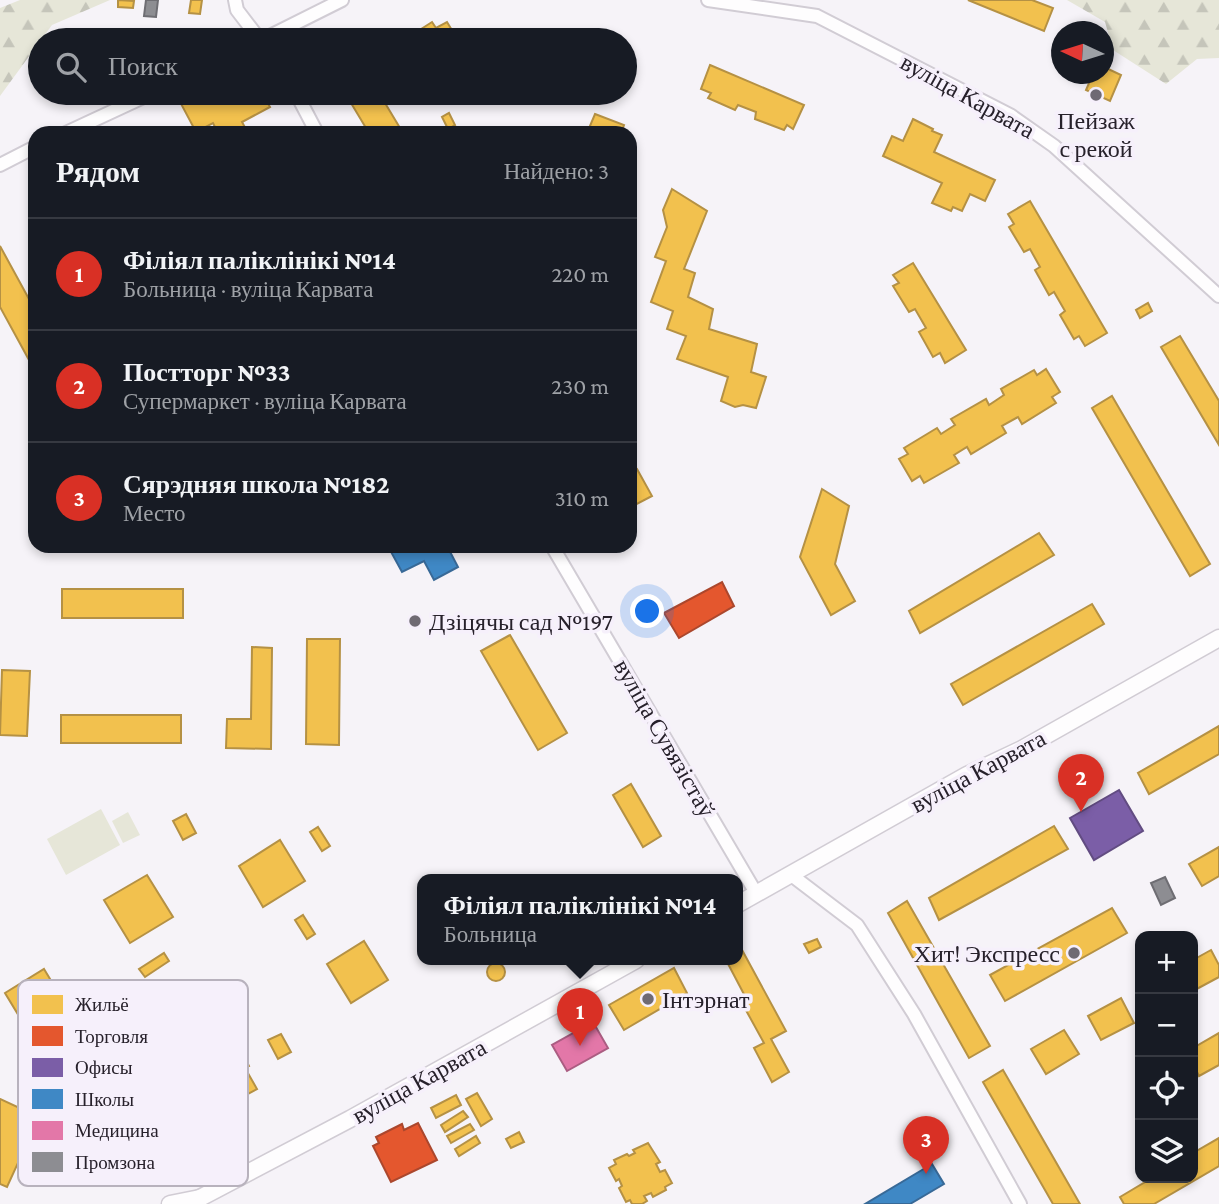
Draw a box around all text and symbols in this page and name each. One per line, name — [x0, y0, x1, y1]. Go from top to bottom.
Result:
north arrow — [1051, 21, 1114, 84]
search box — [28, 28, 637, 105]
icon: search — [52, 48, 90, 86]
street label: вуліца Карвата — [896, 48, 1040, 144]
text: Поиск — [108, 52, 178, 81]
marker: Пейзаж с рекой — [1088, 87, 1104, 103]
place label: Пейзаж с рекой — [1057, 107, 1135, 162]
text: Рядом — [56, 155, 140, 188]
text: Найдено: 3 — [504, 158, 609, 184]
text: Філіял паліклінікі №14 — [123, 246, 396, 275]
text: 1 — [75, 261, 83, 287]
text: 220 m — [551, 261, 609, 287]
text: Больница · вуліца Карвата — [123, 276, 373, 302]
text: Постторг №33 — [123, 358, 290, 387]
text: 2 — [73, 373, 85, 399]
text: 230 m — [551, 373, 609, 399]
text: Супермаркет · вуліца Карвата — [123, 388, 407, 414]
text: Сярэдняя школа №182 — [123, 470, 389, 499]
text: 3 — [73, 485, 85, 511]
text: 310 m — [555, 485, 609, 511]
text: Место — [123, 500, 185, 526]
your location — [630, 594, 664, 628]
place label: Дзіцячы сад №197 — [429, 608, 613, 635]
marker: Дзіцячы сад №197 — [407, 613, 423, 629]
street label: вуліца Сувязістаў — [609, 654, 721, 822]
street label: вуліца Карвата — [906, 724, 1050, 818]
pin: 2 — [1058, 754, 1104, 812]
popup — [417, 874, 743, 965]
text: Філіял паліклінікі №14 — [443, 891, 717, 920]
text: Больница — [443, 921, 537, 947]
map controls — [1135, 931, 1198, 1183]
button: + — [1135, 931, 1198, 994]
place label: Хит! Экспресс — [914, 940, 1060, 967]
marker: Хит! Экспресс — [1066, 945, 1082, 961]
legend — [18, 980, 248, 1186]
place label: Інтэрнат — [662, 986, 750, 1013]
pin: 1 — [557, 988, 603, 1046]
marker: Інтэрнат — [640, 991, 656, 1007]
text: Жильё — [75, 994, 129, 1015]
button: − — [1135, 994, 1198, 1057]
text: Торговля — [75, 1026, 148, 1047]
street label: вуліца Карвата — [347, 1033, 491, 1129]
text: Офисы — [75, 1057, 133, 1078]
button: locate — [1135, 1057, 1198, 1120]
text: Школы — [75, 1089, 134, 1110]
pin: 3 — [903, 1116, 949, 1174]
text: Медицина — [75, 1120, 159, 1141]
button: layers — [1135, 1120, 1198, 1183]
text: Промзона — [75, 1152, 155, 1173]

